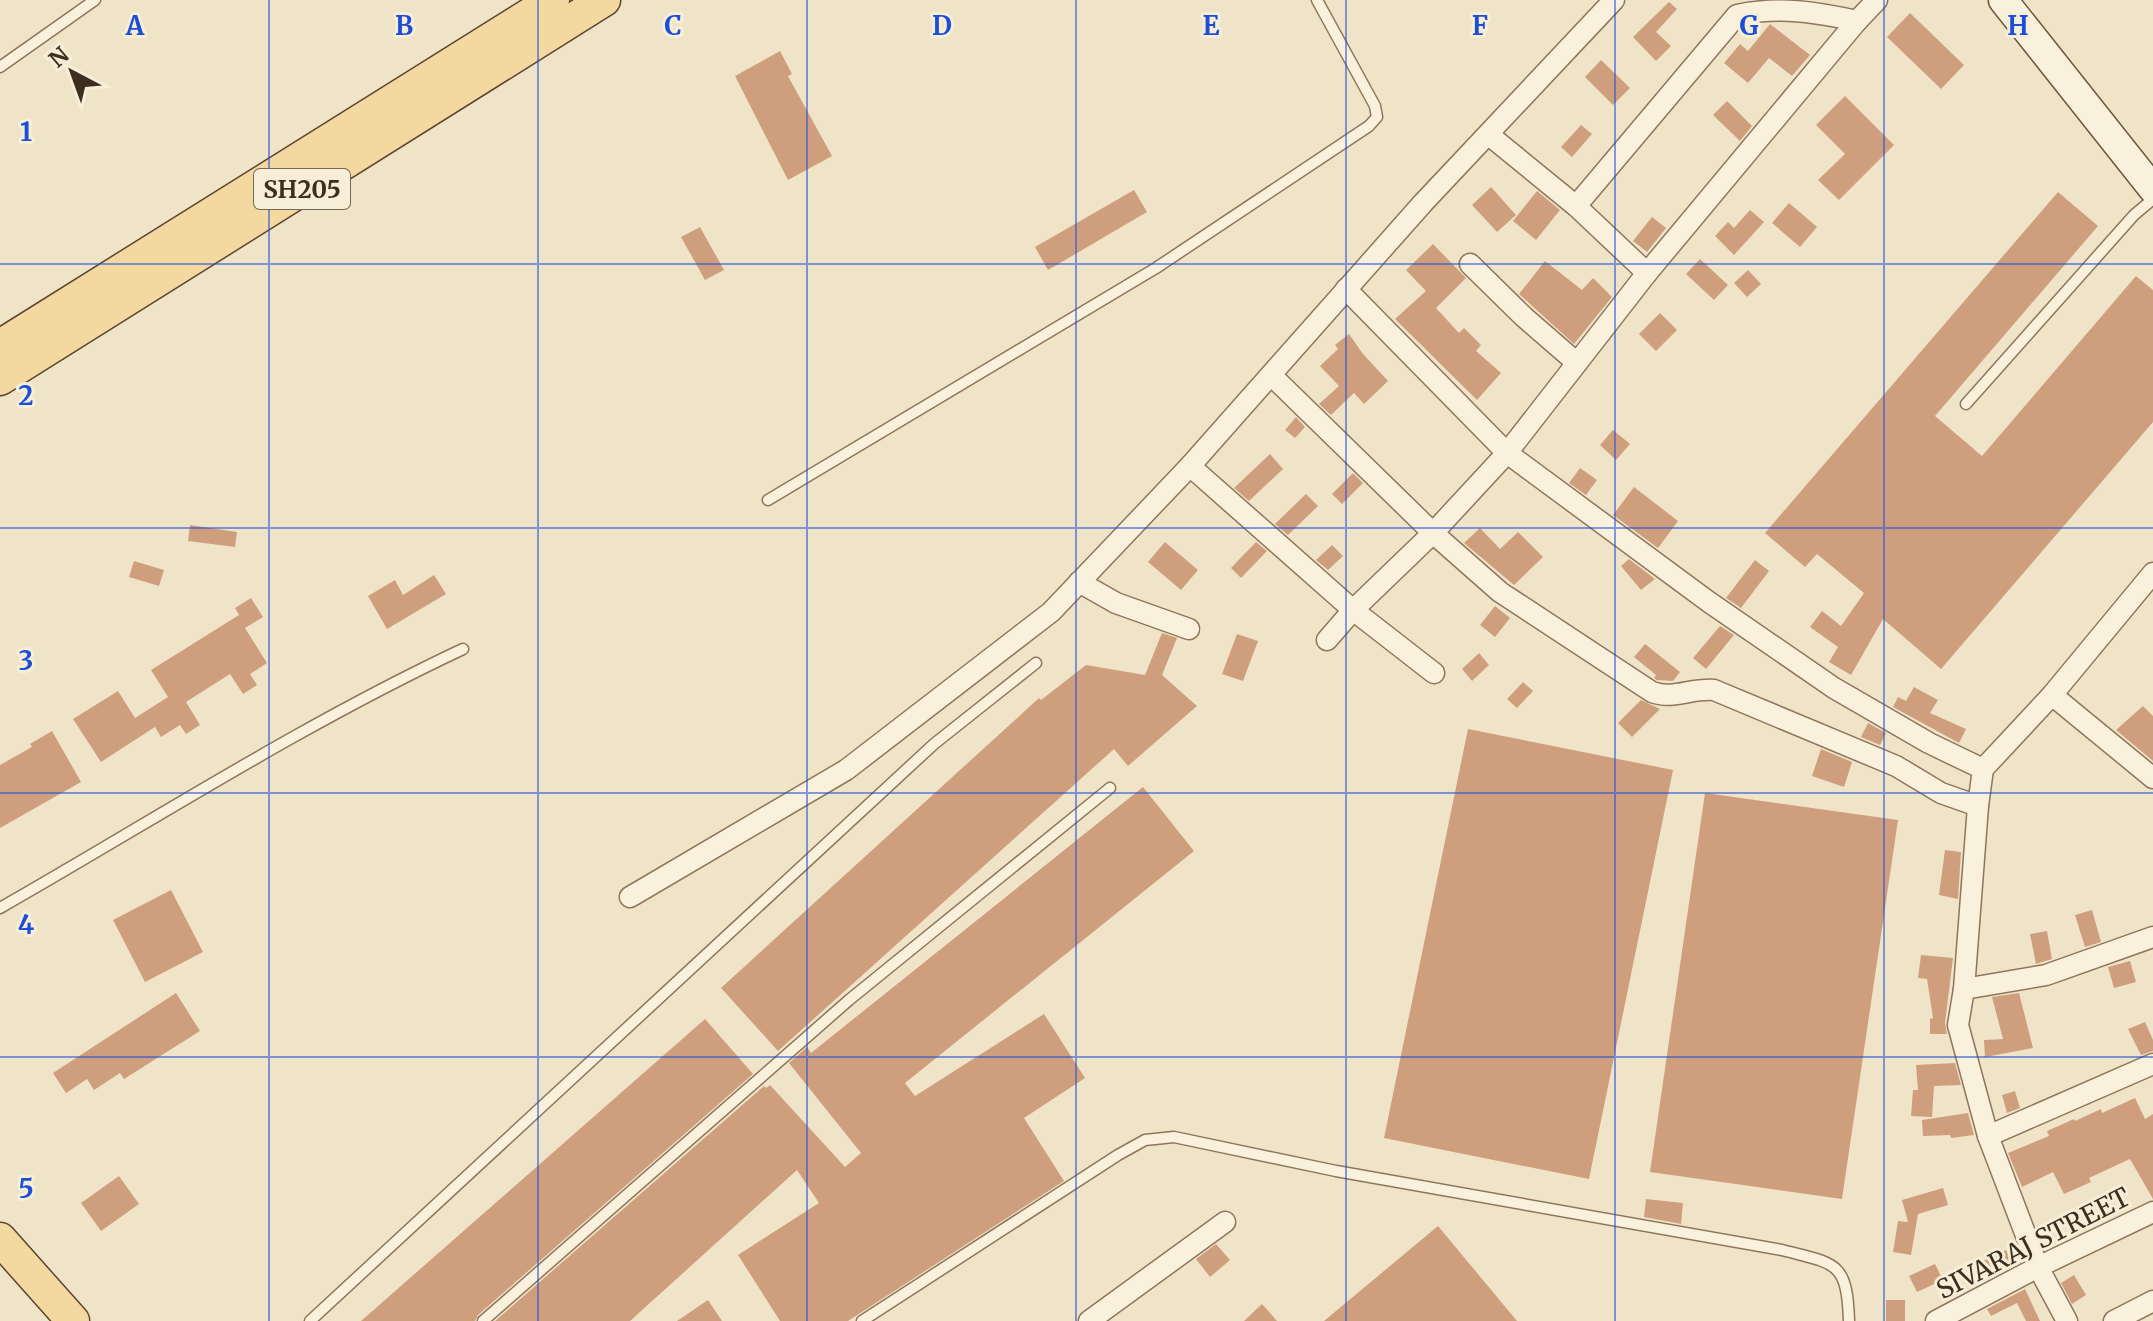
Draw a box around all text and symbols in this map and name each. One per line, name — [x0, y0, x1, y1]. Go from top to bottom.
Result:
text: A — [125, 9, 145, 42]
text: B — [395, 9, 413, 42]
text: C — [664, 9, 682, 42]
text: D — [932, 9, 952, 42]
text: E — [1203, 9, 1220, 42]
text: F — [1472, 9, 1488, 42]
text: G — [1740, 9, 1759, 42]
text: H — [2007, 9, 2029, 42]
north arrow — [32, 32, 112, 112]
text: N — [43, 40, 75, 73]
text: 1 — [20, 115, 32, 148]
road number: SH205 — [254, 169, 350, 209]
text: 2 — [18, 379, 34, 412]
text: 3 — [19, 644, 33, 677]
text: 4 — [18, 908, 35, 941]
text: 5 — [18, 1172, 34, 1205]
street label: SIVARAJ STREET — [1931, 1180, 2135, 1306]

